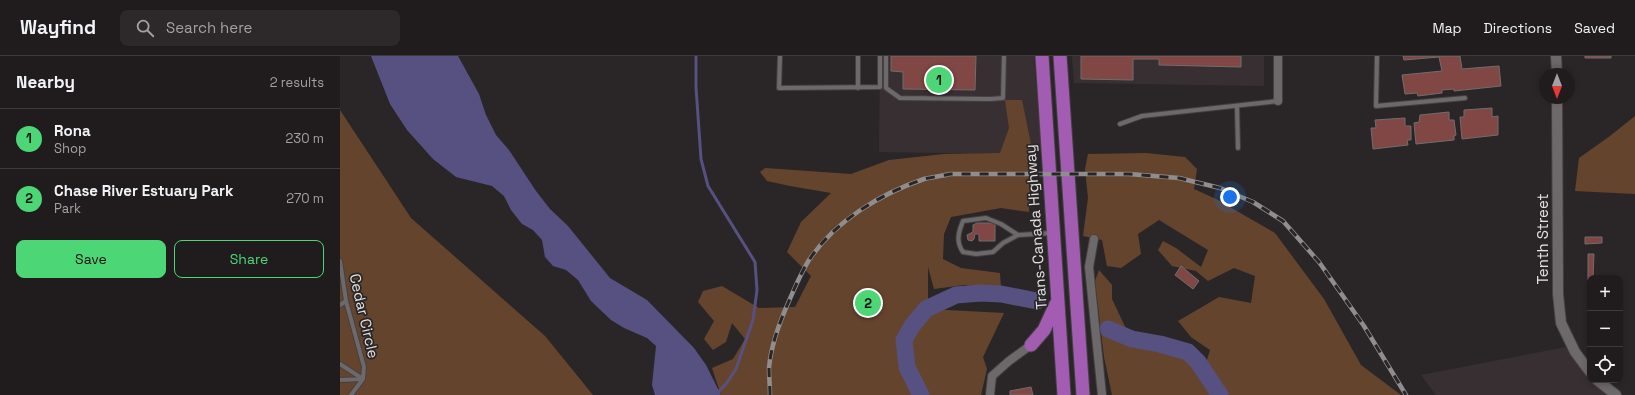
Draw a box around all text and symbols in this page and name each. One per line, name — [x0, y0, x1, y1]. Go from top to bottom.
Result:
search box — [120, 10, 400, 46]
text: Wayfind — [20, 15, 96, 40]
icon: search — [134, 17, 156, 39]
text: Search here — [166, 18, 252, 37]
text: Map — [1432, 19, 1462, 37]
text: Directions — [1484, 19, 1552, 37]
text: Saved — [1574, 19, 1615, 37]
pin: 1 — [926, 65, 952, 95]
north arrow — [1539, 68, 1575, 104]
text: Nearby — [16, 71, 75, 93]
text: 2 results — [270, 74, 324, 91]
text: Rona — [54, 121, 91, 140]
text: 1 — [26, 130, 32, 147]
text: 230 m — [286, 130, 324, 147]
text: Shop — [54, 140, 86, 157]
street label: Trans-Canada Highway — [1020, 144, 1051, 310]
text: Chase River Estuary Park — [54, 181, 233, 200]
your location — [1220, 187, 1240, 207]
text: 2 — [25, 190, 33, 207]
text: 270 m — [286, 190, 324, 207]
street label: Tenth Street — [1533, 193, 1552, 284]
text: Park — [54, 200, 81, 217]
button: Save — [16, 240, 166, 278]
button: Share — [174, 240, 324, 278]
street label: Cedar Circle — [345, 272, 384, 360]
map controls — [1587, 275, 1623, 383]
button: + — [1587, 275, 1623, 311]
pin: 2 — [855, 288, 881, 318]
button: − — [1587, 311, 1623, 347]
button: locate — [1587, 347, 1623, 383]

